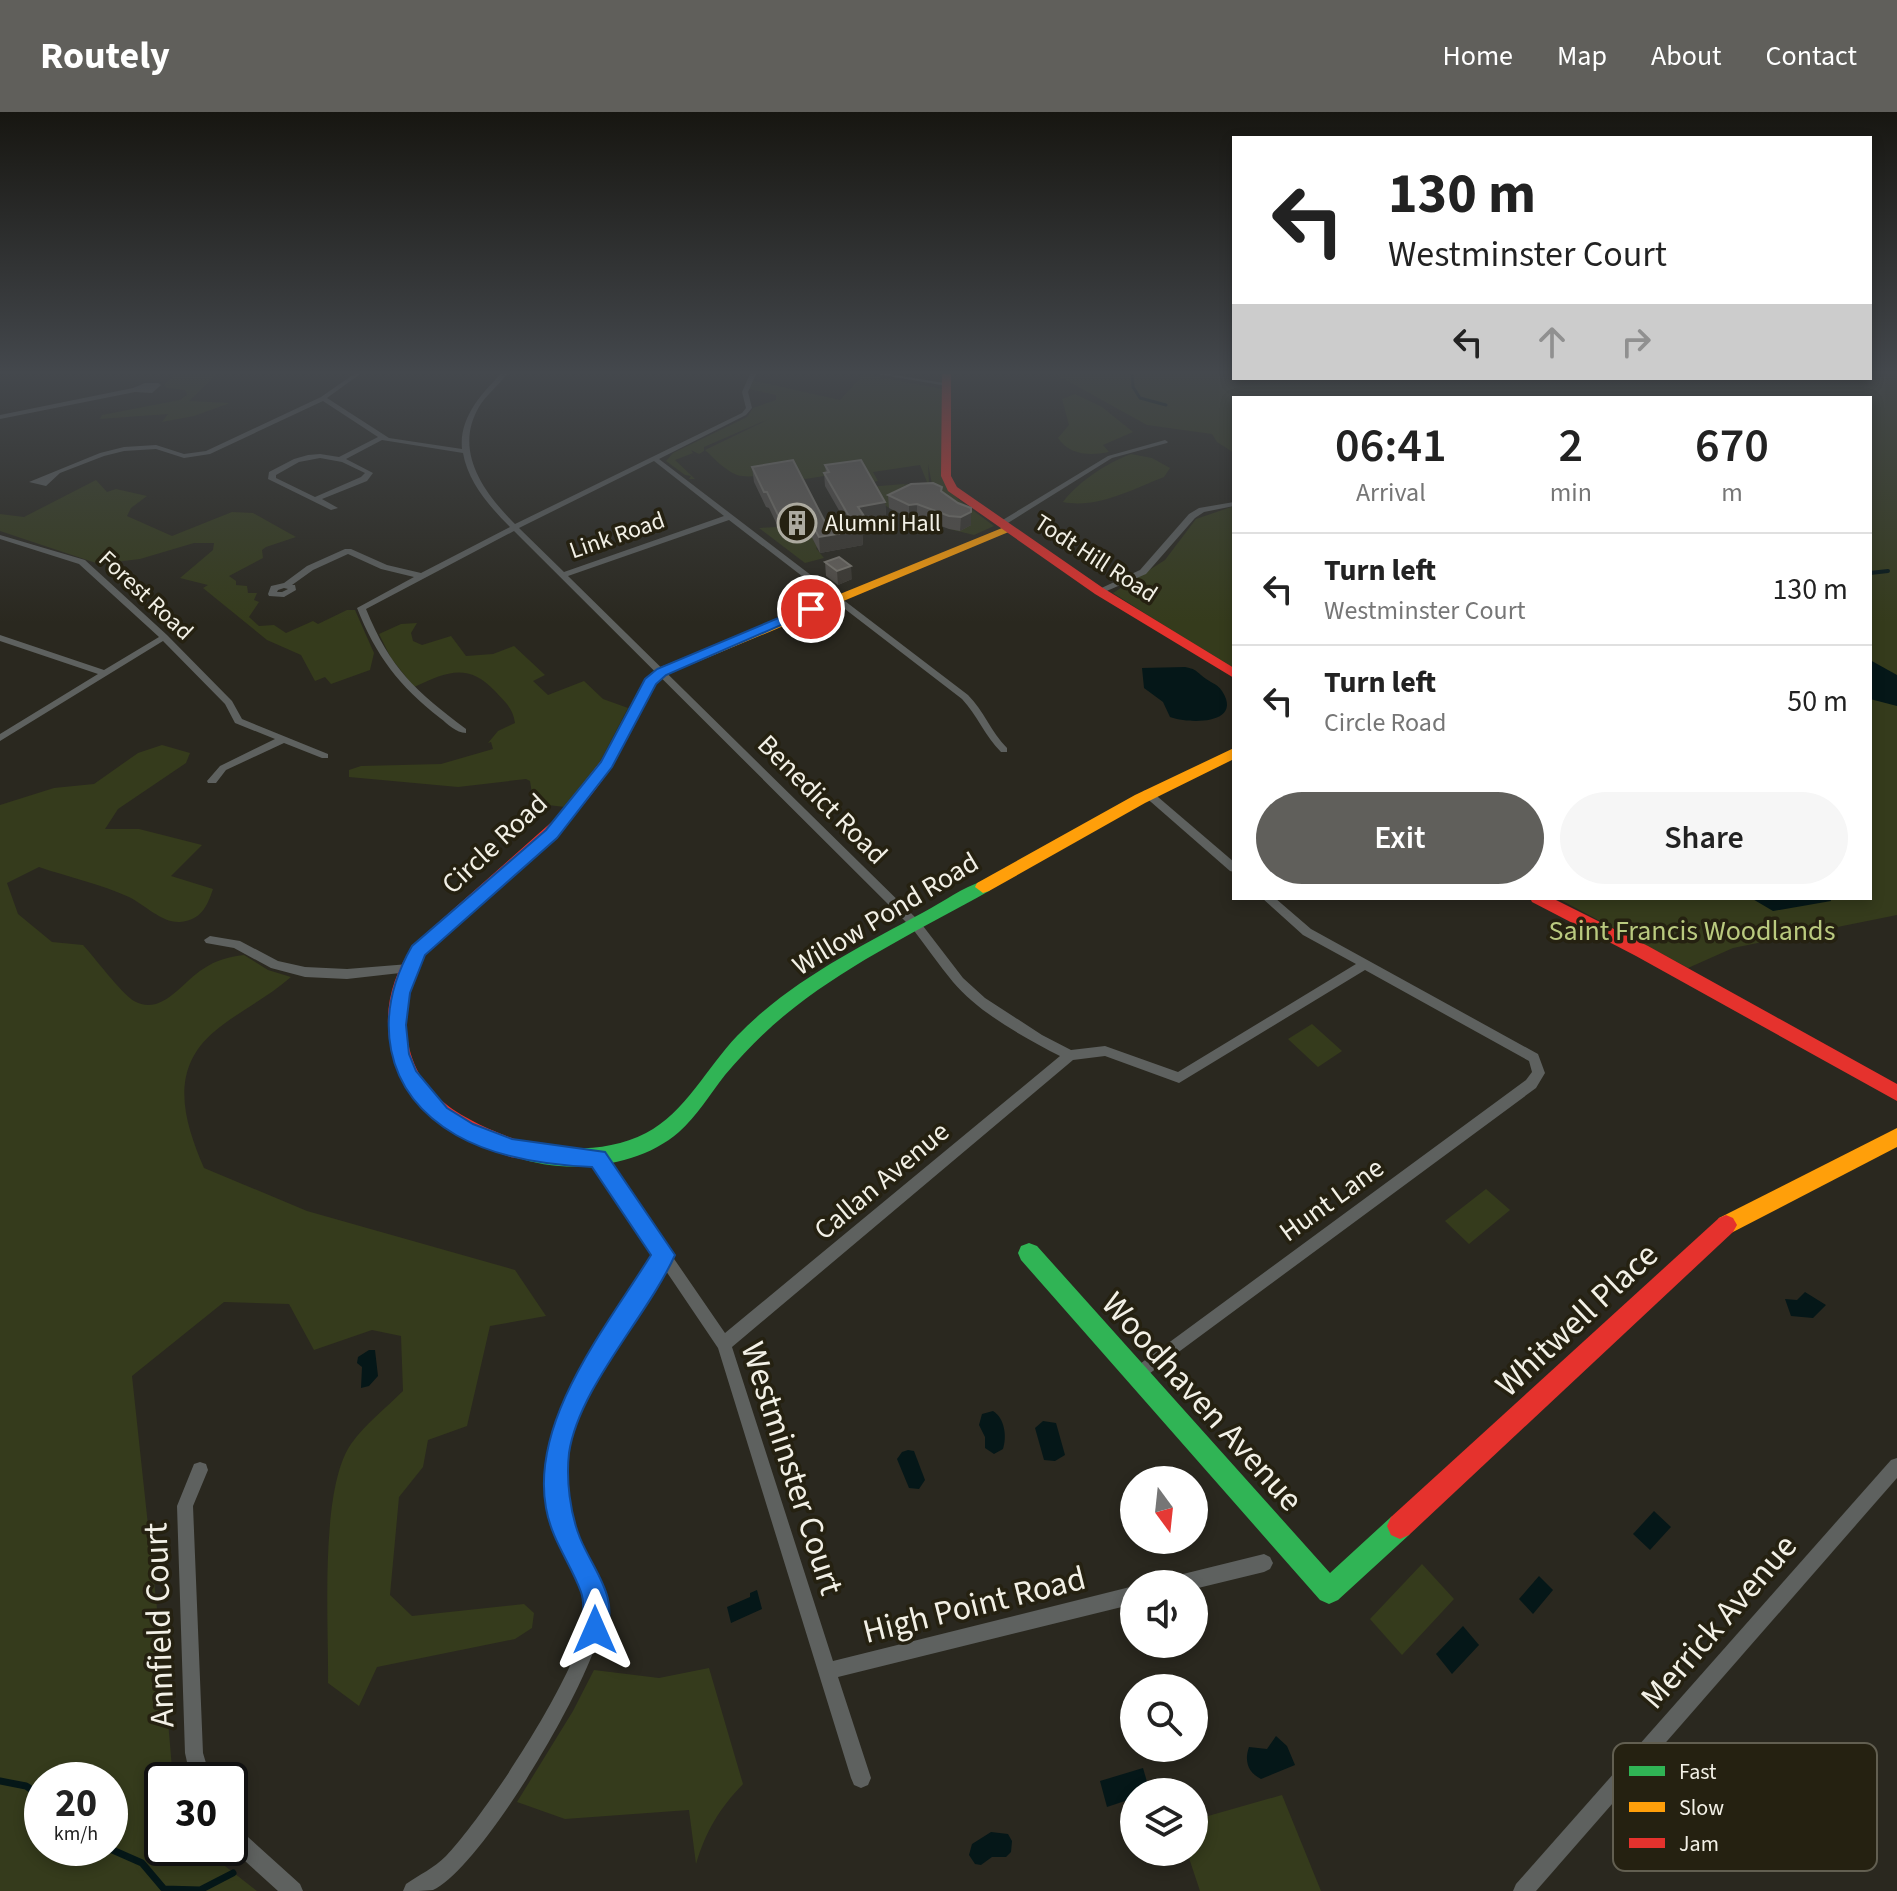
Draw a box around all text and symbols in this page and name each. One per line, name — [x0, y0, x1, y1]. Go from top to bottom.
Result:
text: Routely — [40, 29, 170, 83]
text: Home — [1442, 36, 1513, 76]
text: Map — [1557, 36, 1607, 76]
text: About — [1651, 36, 1722, 76]
text: Contact — [1766, 36, 1857, 76]
text: 130 m — [1388, 155, 1536, 234]
icon: left — [1256, 168, 1360, 272]
text: Westminster Court — [1388, 229, 1667, 280]
icon: left — [1446, 320, 1490, 364]
icon: ahead — [1530, 320, 1574, 364]
icon: right — [1614, 320, 1658, 364]
text: 06:41 — [1335, 412, 1447, 480]
text: 2 — [1559, 412, 1583, 480]
text: 670 — [1695, 412, 1769, 480]
text: Arrival — [1356, 474, 1426, 511]
text: min — [1550, 474, 1592, 511]
text: m — [1721, 474, 1743, 511]
building icon: Alumni Hall — [776, 502, 818, 544]
street label: Link Road — [565, 503, 670, 568]
street label: Todt Hill Road — [1027, 505, 1164, 611]
place label: Alumni Hall — [825, 506, 941, 541]
street label: Forest Road — [90, 542, 201, 649]
text: Turn left — [1324, 549, 1436, 592]
icon: left — [1256, 567, 1300, 611]
text: 130 m — [1772, 568, 1848, 611]
pin — [777, 575, 845, 643]
icon: arrive — [789, 587, 833, 631]
text: Westminster Court — [1324, 592, 1525, 629]
text: Turn left — [1324, 661, 1436, 704]
icon: left — [1256, 679, 1300, 723]
text: 50 m — [1787, 680, 1848, 723]
text: Circle Road — [1324, 704, 1446, 741]
street label: Benedict Road — [748, 726, 896, 874]
street label: Circle Road — [433, 784, 557, 903]
button: Exit — [1256, 792, 1544, 884]
button: Share — [1560, 792, 1848, 884]
street label: Willow Pond Road — [785, 842, 986, 985]
park label: Saint Francis Woodlands — [1549, 911, 1835, 951]
street label: Callan Avenue — [805, 1112, 958, 1249]
street label: Hunt Lane — [1271, 1148, 1392, 1251]
street label: Whitwell Place — [1485, 1232, 1669, 1409]
street label: Woodhaven Avenue — [1090, 1281, 1314, 1523]
street label: Westminster Court — [728, 1336, 856, 1602]
north arrow — [1120, 1466, 1208, 1554]
map controls — [1120, 1466, 1208, 1866]
street label: Annfield Court — [131, 1521, 188, 1728]
street label: Merrick Avenue — [1629, 1524, 1809, 1720]
street label: High Point Road — [858, 1554, 1091, 1657]
button: sound — [1120, 1570, 1208, 1658]
position arrow — [553, 1588, 637, 1672]
button: search — [1120, 1674, 1208, 1762]
legend — [1613, 1743, 1877, 1871]
text: Fast — [1679, 1756, 1717, 1788]
speed limit sign: 30 — [144, 1762, 248, 1866]
text: 20 — [55, 1775, 97, 1832]
button: layers — [1120, 1778, 1208, 1866]
text: Slow — [1679, 1792, 1724, 1824]
text: km/h — [54, 1820, 98, 1848]
text: Jam — [1679, 1828, 1719, 1860]

